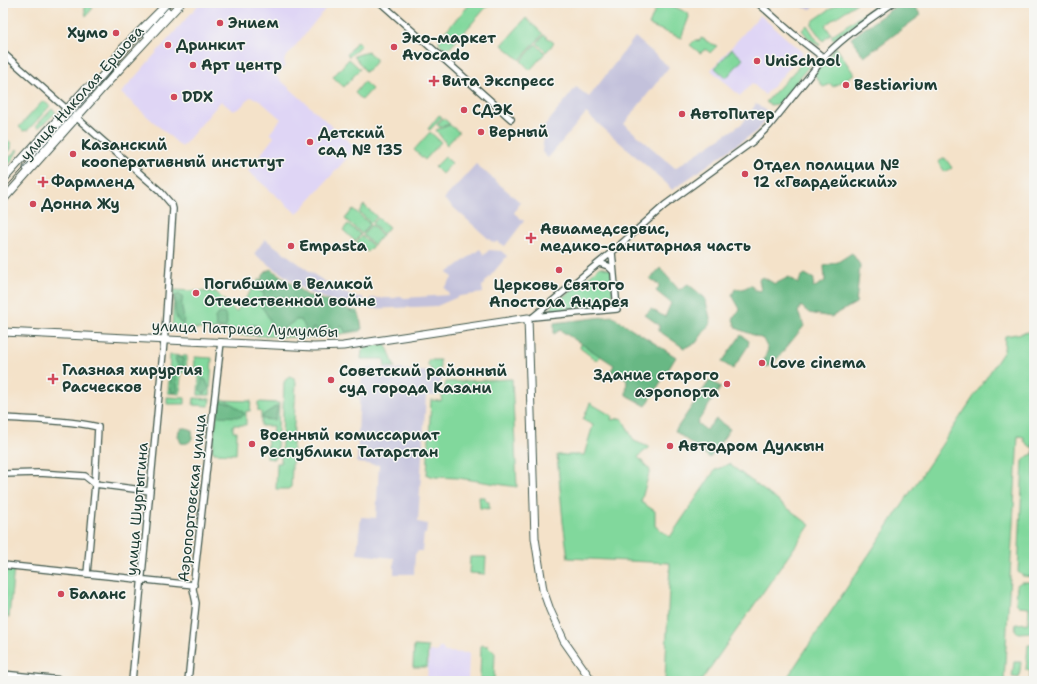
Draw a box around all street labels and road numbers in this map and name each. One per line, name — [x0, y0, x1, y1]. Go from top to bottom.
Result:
street label: улица Николая Ершова — [16, 21, 149, 165]
street label: улица Патриса Лумумбы — [151, 316, 339, 342]
street label: Аэропортовская улица — [173, 412, 211, 583]
street label: улица Шуртыгина — [121, 441, 153, 577]

